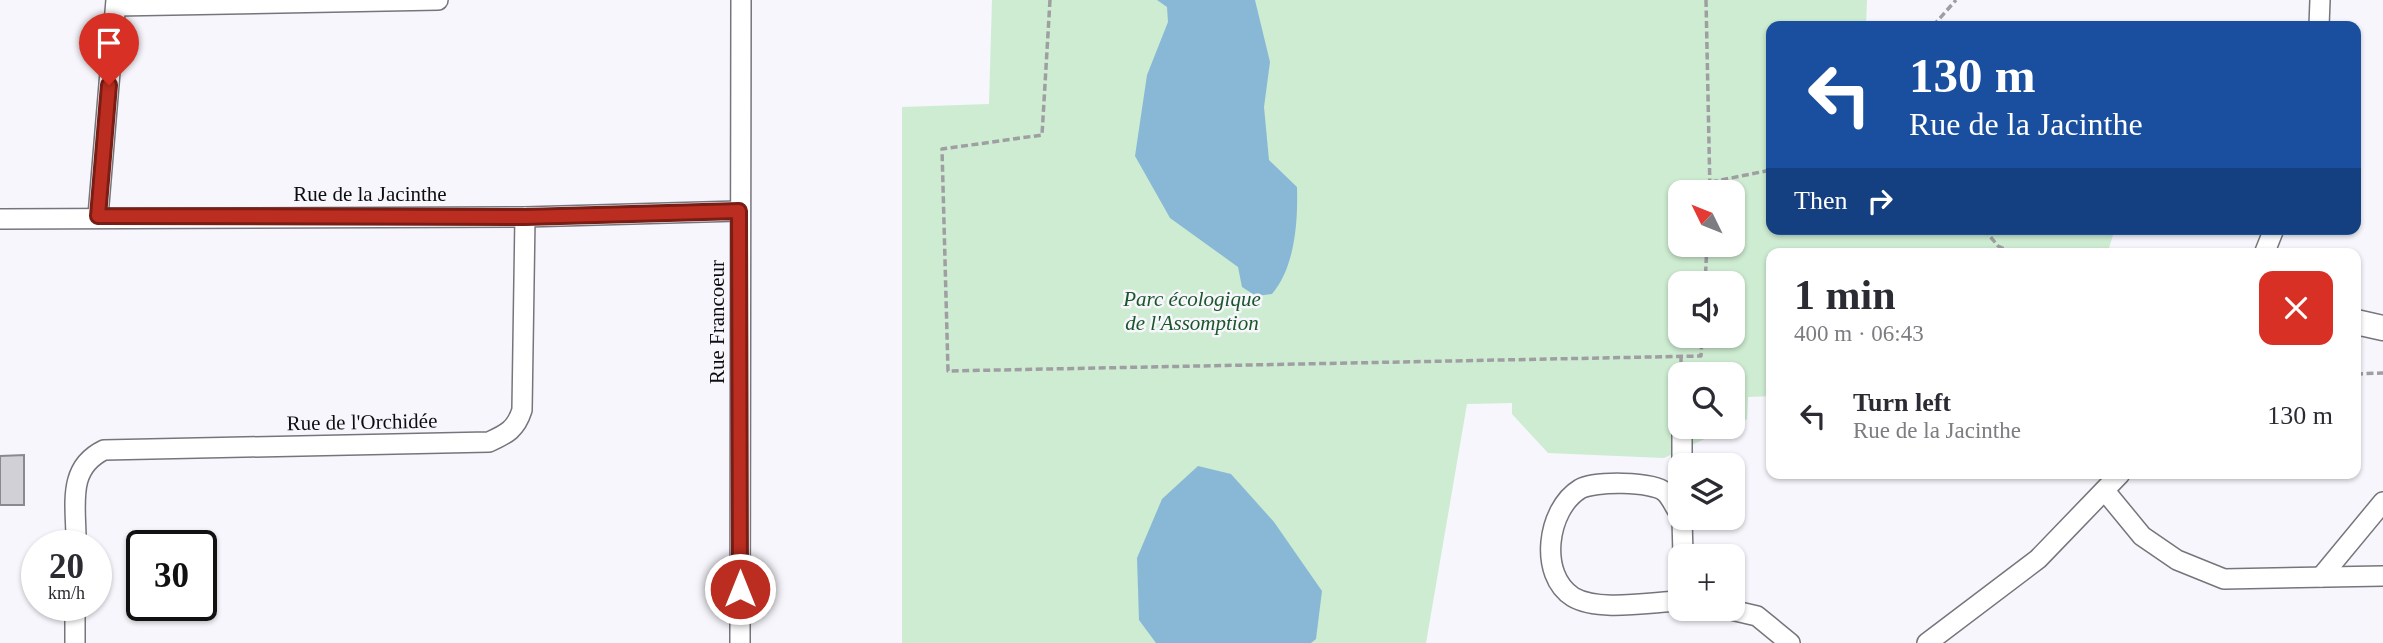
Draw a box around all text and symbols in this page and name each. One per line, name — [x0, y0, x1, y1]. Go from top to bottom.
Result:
pin — [79, 13, 139, 85]
icon: arrive — [90, 24, 128, 62]
text: 130 m — [1909, 48, 2036, 103]
icon: left — [1794, 49, 1885, 140]
text: Rue de la Jacinthe — [1909, 106, 2143, 142]
north arrow — [1668, 180, 1745, 257]
map controls — [1668, 180, 1745, 621]
street label: Rue de la Jacinthe — [293, 182, 447, 206]
icon: right — [1861, 182, 1899, 220]
text: Then — [1794, 186, 1847, 215]
street label: Rue Francoeur — [705, 260, 729, 384]
button: sound — [1668, 271, 1745, 348]
button: close — [2259, 271, 2333, 345]
text: 1 min — [1794, 272, 1896, 318]
park label: Parc écologique de l'Assomption — [1122, 287, 1261, 335]
text: 400 m · 06:43 — [1794, 321, 1924, 346]
button: search — [1668, 362, 1745, 439]
text: Turn left — [1853, 388, 1951, 417]
icon: left — [1794, 397, 1832, 435]
text: 130 m — [2267, 401, 2333, 430]
street label: Rue de l'Orchidée — [286, 409, 438, 435]
text: Rue de la Jacinthe — [1853, 418, 2021, 443]
button: layers — [1668, 453, 1745, 530]
speed limit sign: 30 — [126, 530, 217, 621]
button: + — [1668, 544, 1745, 621]
text: 20 — [49, 547, 84, 586]
position arrow — [703, 552, 777, 626]
text: km/h — [48, 583, 85, 603]

